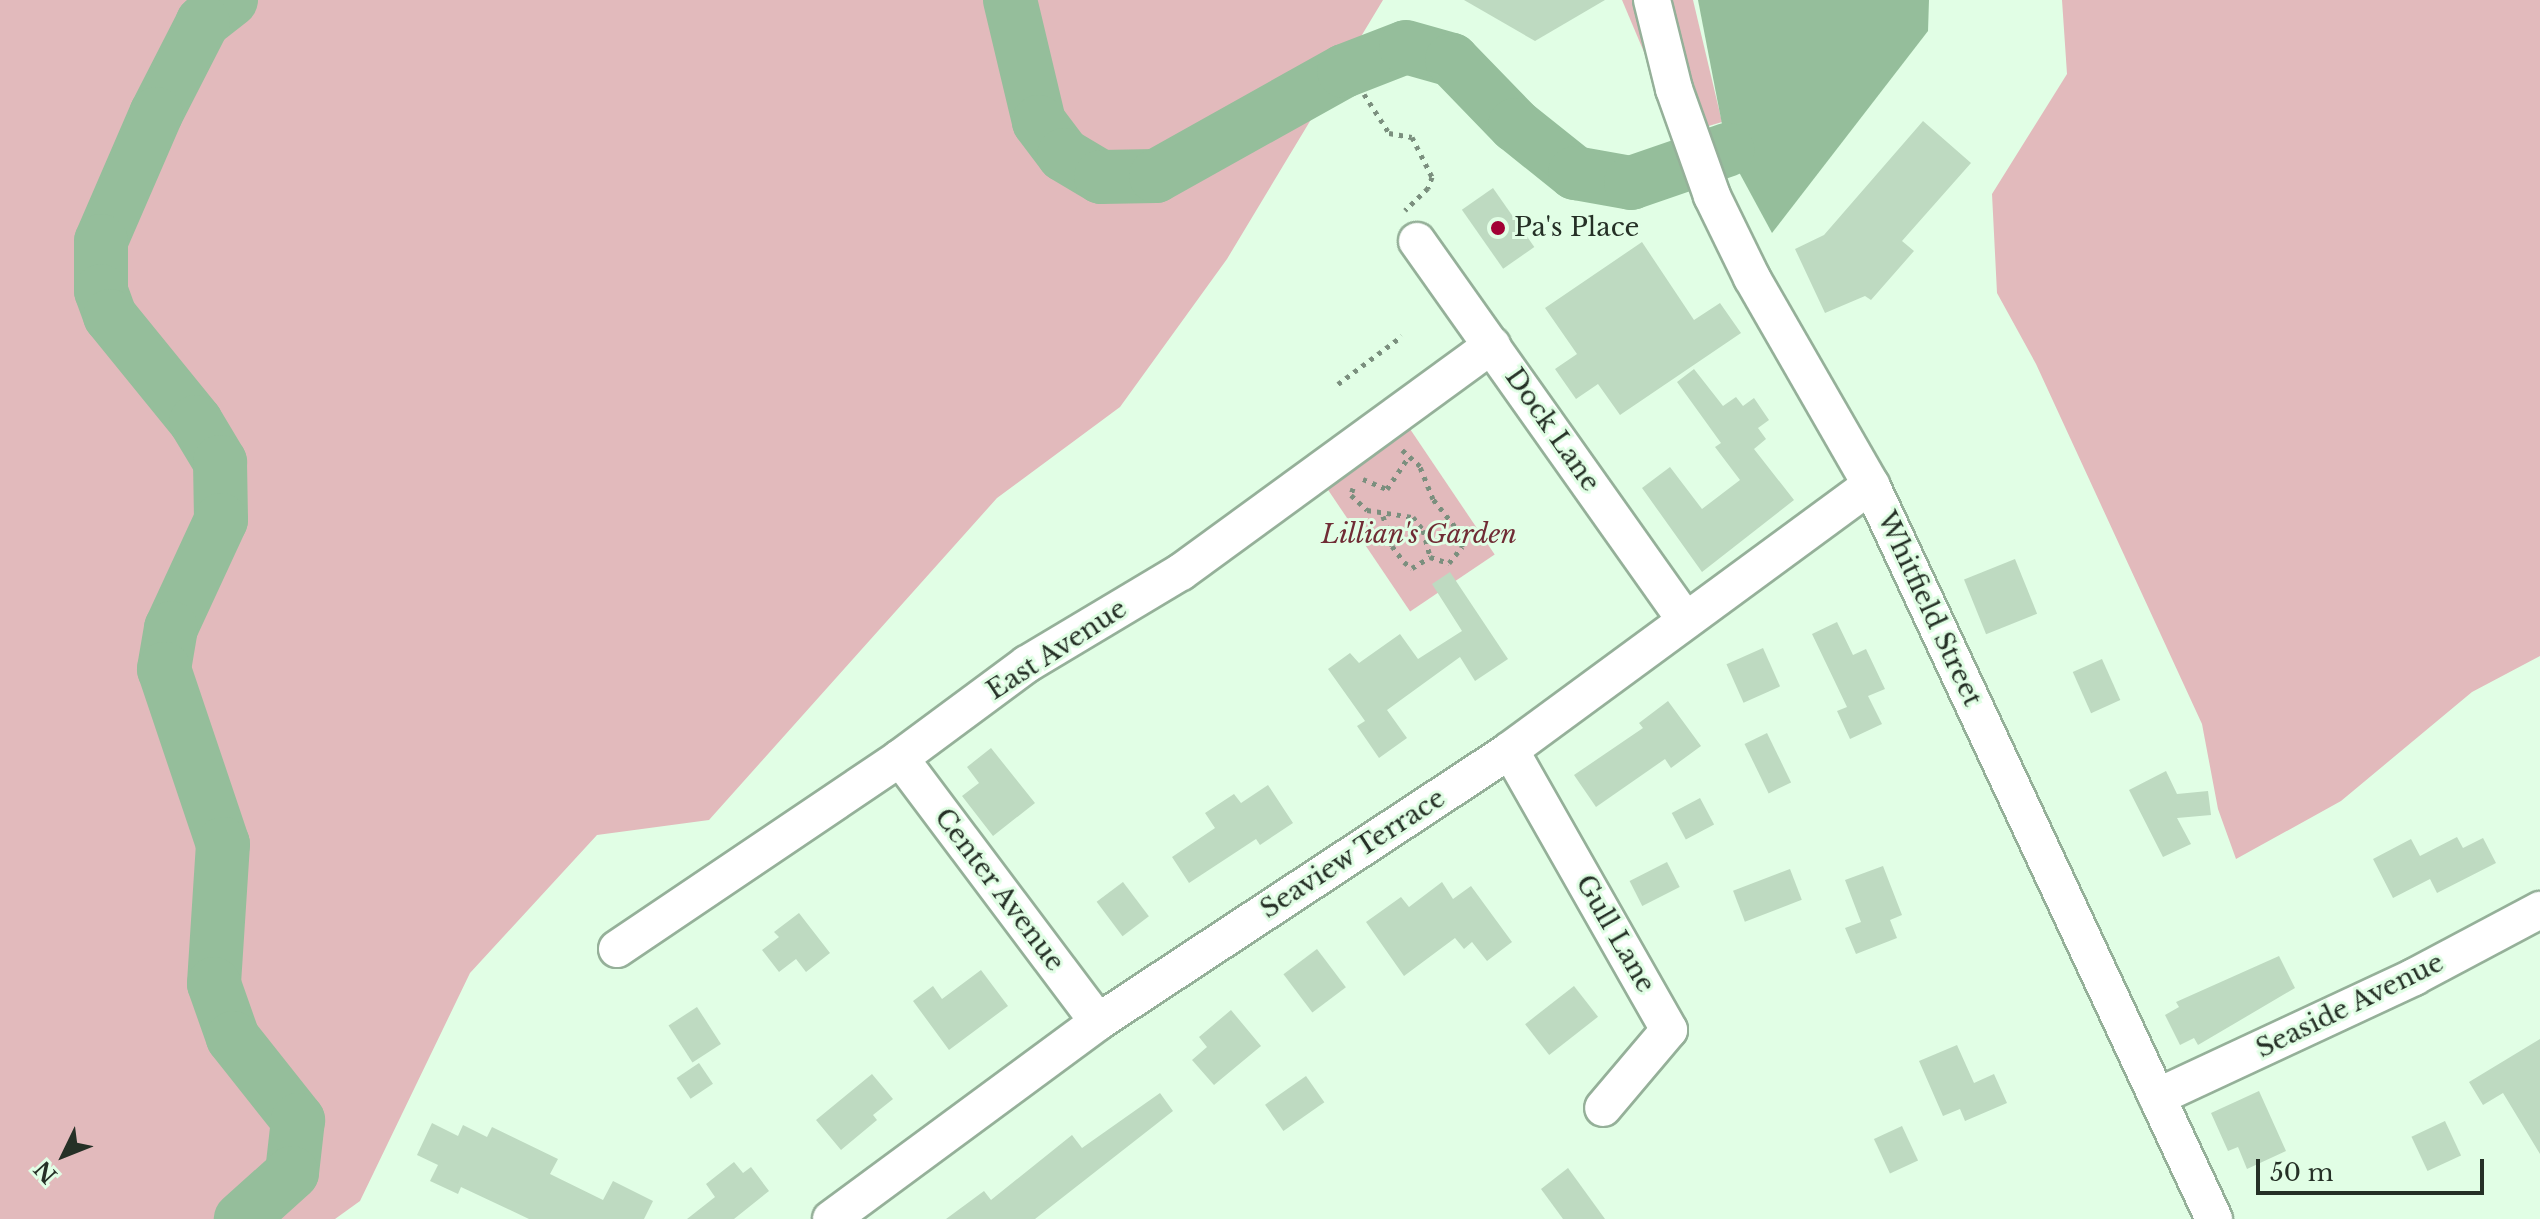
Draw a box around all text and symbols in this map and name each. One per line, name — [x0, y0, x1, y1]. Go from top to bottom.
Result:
place label: Pa's Place — [1514, 212, 1639, 244]
marker: Pa's Place — [1489, 219, 1507, 237]
street label: Dock Lane — [1498, 362, 1606, 498]
street label: Whitfield Street — [1870, 507, 1988, 711]
park label: Lillian's Garden — [1321, 519, 1517, 551]
street label: East Avenue — [981, 593, 1133, 707]
street label: Seaview Terrace — [1254, 782, 1452, 926]
street label: Center Avenue — [927, 802, 1071, 978]
street label: Gull Lane — [1569, 870, 1661, 998]
street label: Seaside Avenue — [2251, 947, 2449, 1065]
north arrow — [24, 1115, 104, 1195]
scale bar — [2260, 1143, 2488, 1193]
text: N — [29, 1155, 63, 1188]
text: 50 m — [2270, 1158, 2333, 1187]

